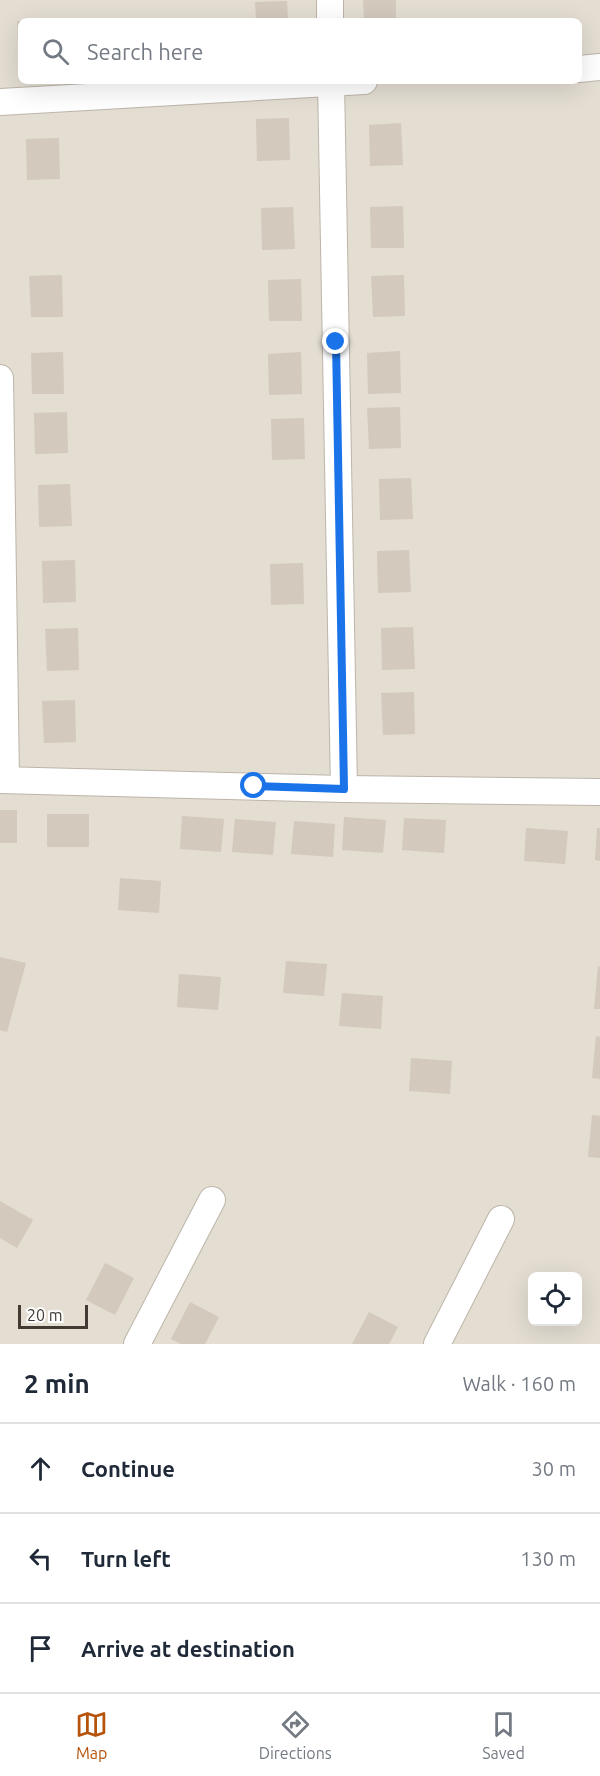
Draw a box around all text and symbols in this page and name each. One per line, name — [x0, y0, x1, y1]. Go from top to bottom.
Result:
search box — [18, 18, 582, 84]
icon: search — [39, 35, 72, 68]
text: Search here — [87, 39, 203, 64]
route end — [322, 328, 348, 354]
route start — [240, 772, 266, 798]
map controls — [528, 1272, 582, 1326]
button: locate — [528, 1272, 582, 1326]
scale bar — [18, 1302, 88, 1330]
text: 20 m — [27, 1306, 63, 1324]
text: 2 min — [24, 1369, 90, 1398]
text: Walk · 160 m — [463, 1372, 576, 1395]
icon: ahead — [24, 1452, 57, 1485]
text: Continue — [81, 1456, 175, 1481]
text: 30 m — [532, 1457, 576, 1480]
icon: left — [24, 1542, 57, 1575]
text: Turn left — [81, 1546, 171, 1571]
text: 130 m — [520, 1547, 576, 1570]
icon: arrive — [24, 1632, 57, 1665]
text: Arrive at destination — [81, 1636, 295, 1661]
tab: Map — [75, 1708, 108, 1762]
tab: Directions — [259, 1708, 332, 1762]
tab: Saved — [482, 1708, 525, 1762]

